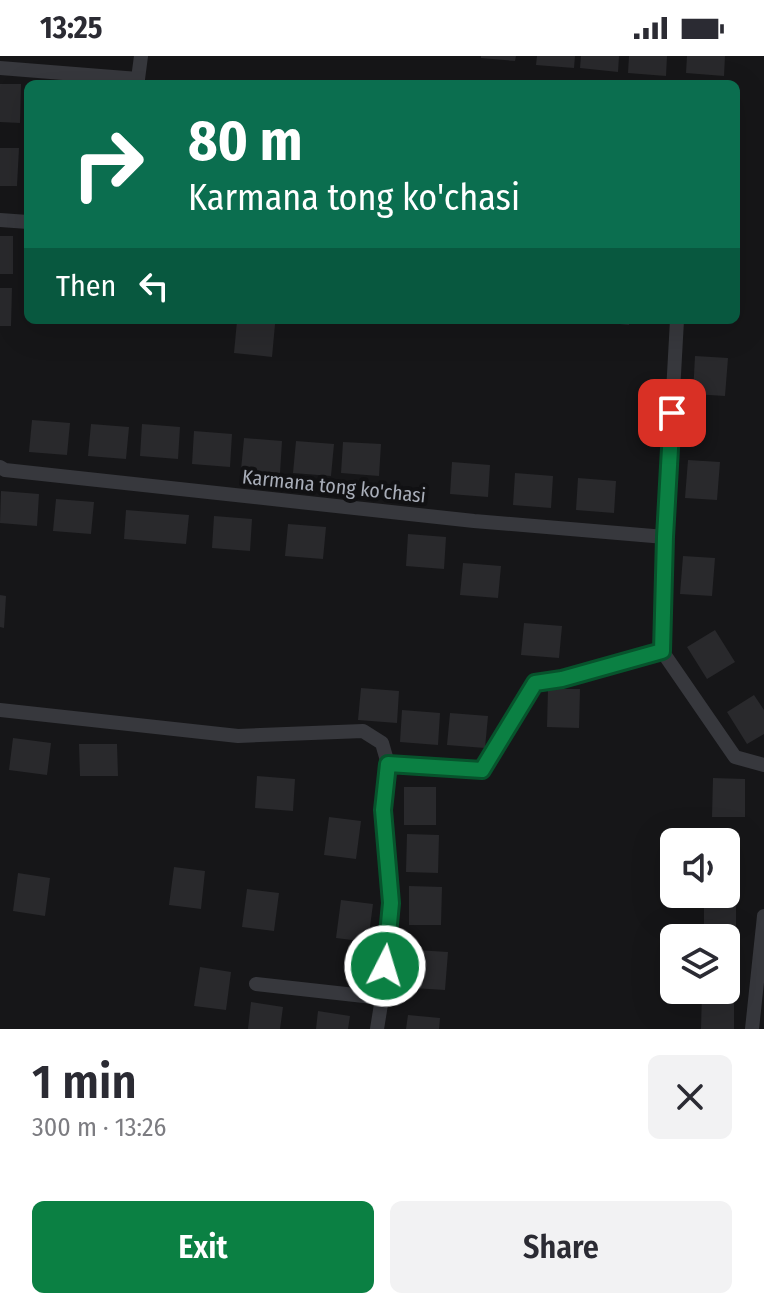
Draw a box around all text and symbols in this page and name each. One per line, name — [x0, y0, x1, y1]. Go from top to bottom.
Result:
text: 13:25 — [40, 10, 102, 46]
text: 80 m — [188, 108, 303, 175]
icon: right — [56, 112, 160, 216]
text: Karmana tong ko'chasi — [188, 176, 520, 220]
icon: left — [132, 264, 176, 308]
text: Then — [56, 268, 116, 304]
pin — [638, 379, 706, 447]
icon: arrive — [650, 391, 694, 435]
street label: Karmana tong ko'chasi — [241, 464, 427, 508]
map controls — [660, 828, 740, 1004]
button: sound — [660, 828, 740, 908]
position arrow — [343, 924, 427, 1008]
button: layers — [660, 924, 740, 1004]
text: 1 min — [32, 1053, 137, 1111]
button: close — [648, 1055, 732, 1139]
text: 300 m · 13:26 — [32, 1112, 166, 1143]
button: Exit — [32, 1201, 374, 1293]
button: Share — [390, 1201, 732, 1293]

